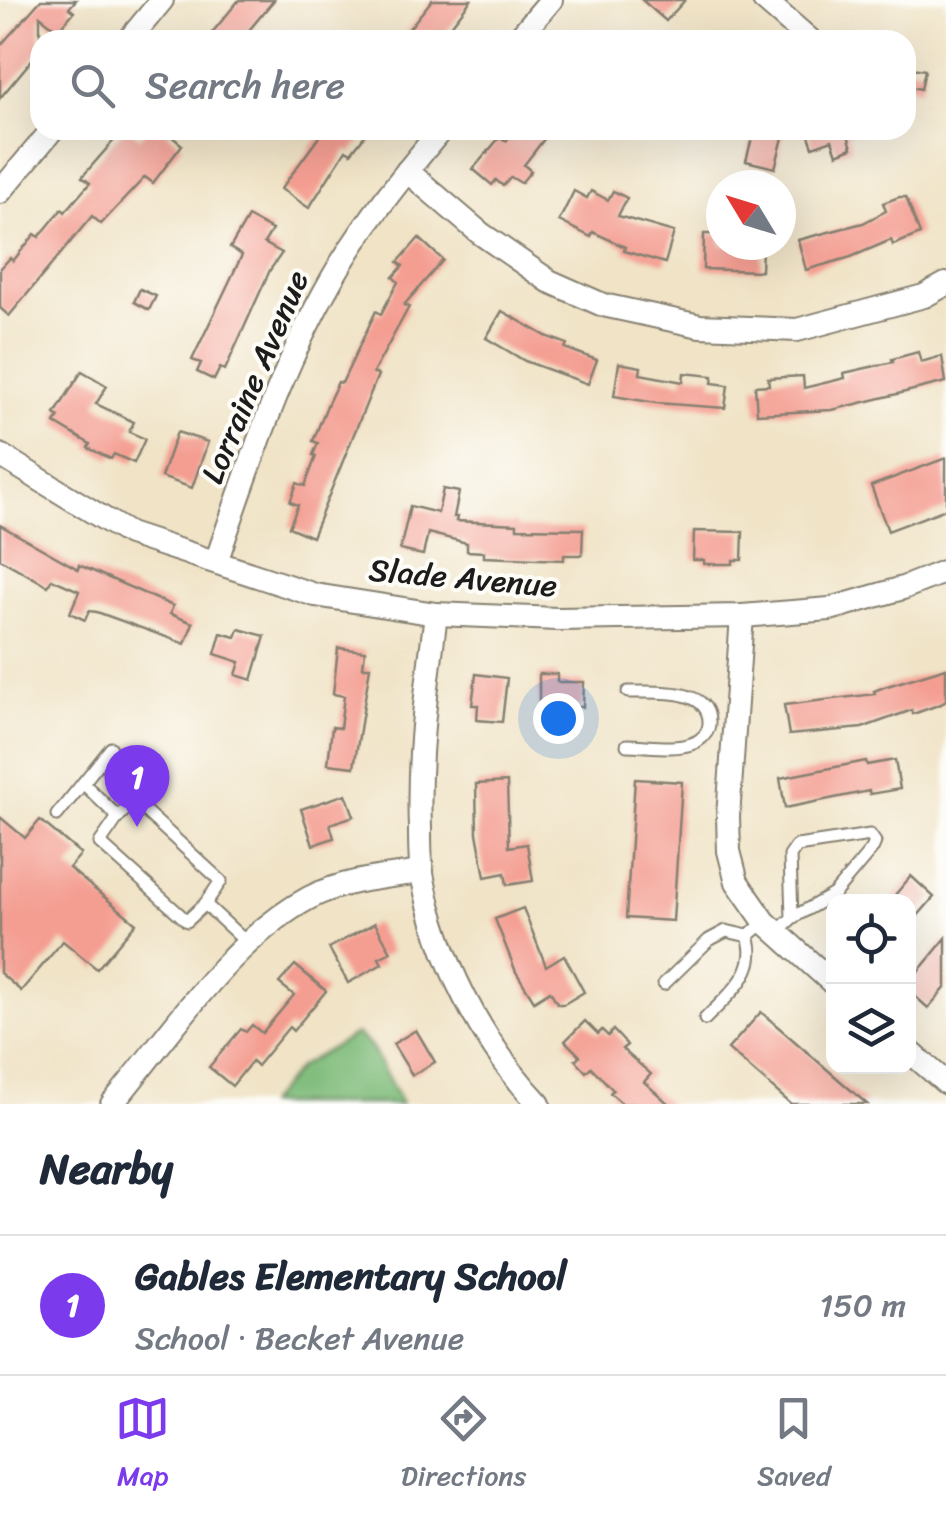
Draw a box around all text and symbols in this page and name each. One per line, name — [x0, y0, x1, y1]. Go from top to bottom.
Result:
search box — [30, 30, 916, 140]
text: Search here — [145, 52, 345, 119]
icon: search — [65, 58, 120, 113]
north arrow — [706, 170, 796, 260]
street label: Lorraine Avenue — [184, 261, 326, 493]
street label: Slade Avenue — [366, 541, 560, 615]
your location — [533, 693, 584, 744]
pin: 1 — [104, 744, 170, 827]
map controls — [826, 894, 916, 1074]
button: locate — [826, 894, 916, 984]
button: layers — [826, 984, 916, 1074]
text: Nearby — [40, 1132, 173, 1206]
text: Gables Elementary School — [135, 1243, 567, 1310]
text: 1 — [66, 1277, 79, 1334]
text: 150 m — [820, 1277, 906, 1334]
text: School · Becket Avenue — [135, 1310, 464, 1367]
tab: Map — [115, 1391, 170, 1500]
tab: Directions — [401, 1391, 526, 1500]
tab: Saved — [757, 1391, 831, 1500]

